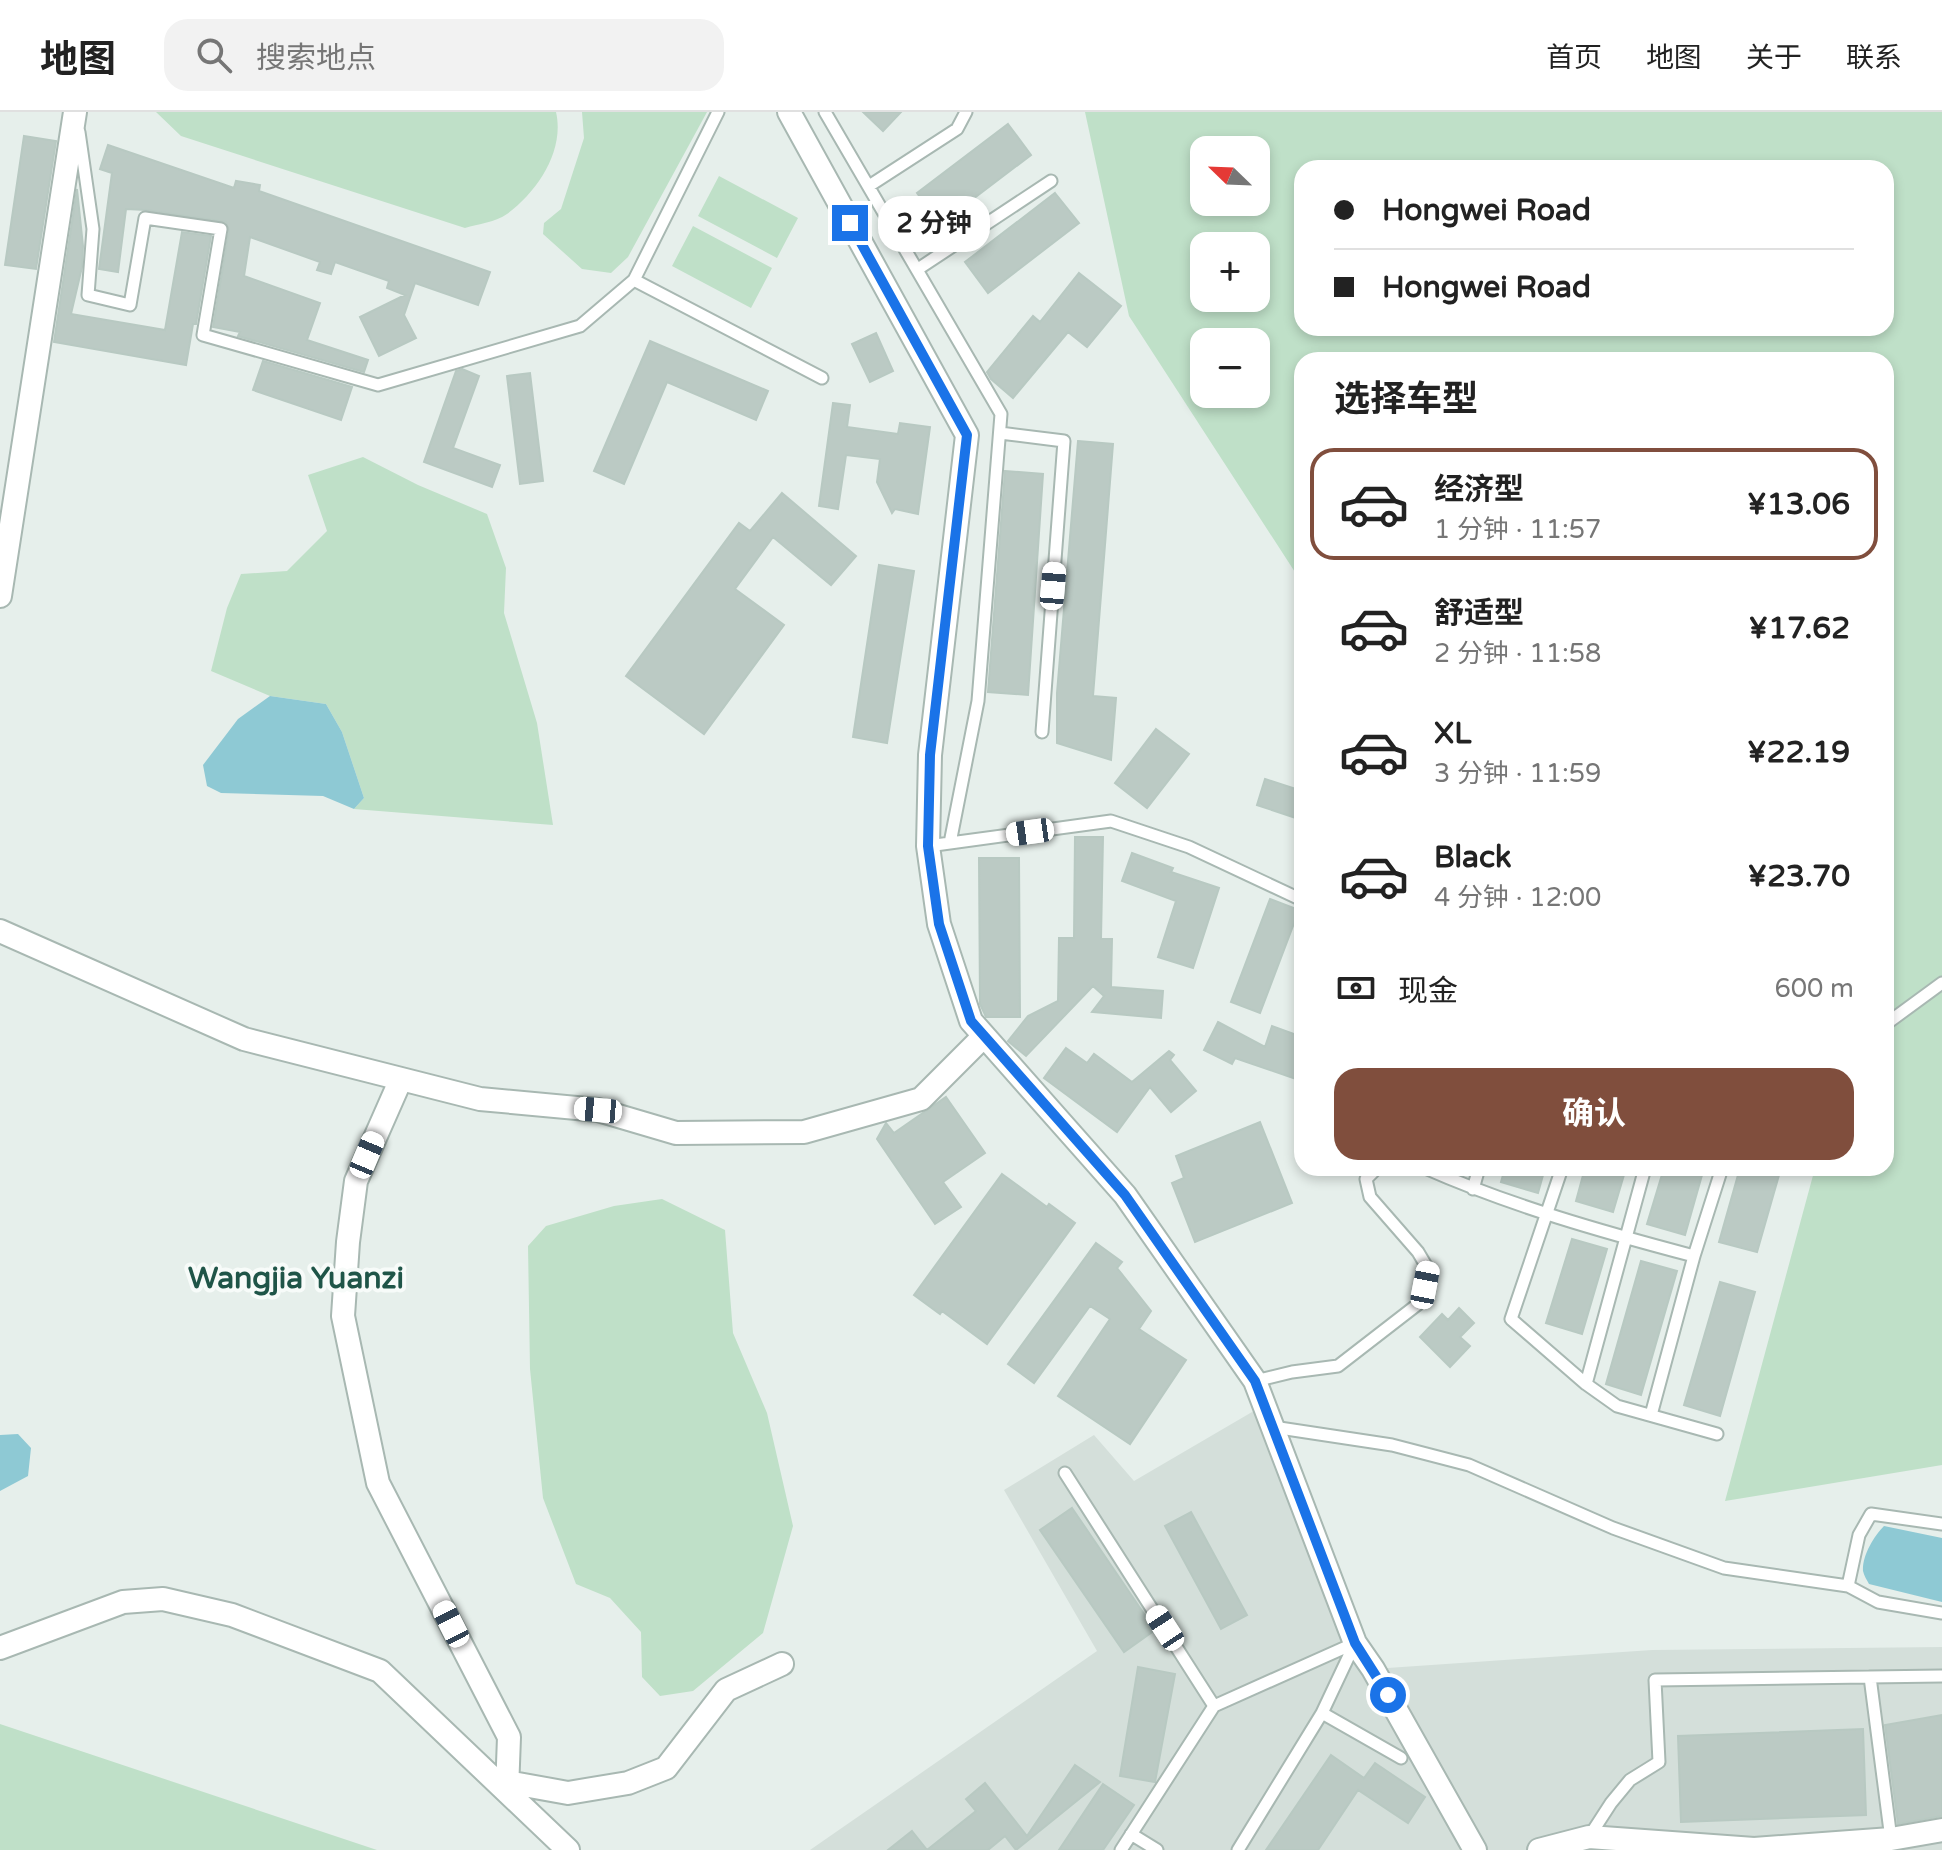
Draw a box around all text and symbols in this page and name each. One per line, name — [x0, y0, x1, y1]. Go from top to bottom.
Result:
search box — [164, 19, 724, 91]
icon: search — [192, 33, 236, 77]
text: 地图 — [40, 37, 116, 83]
text: 搜索地点 — [256, 40, 376, 77]
text: 首页 — [1546, 41, 1602, 75]
text: 地图 — [1646, 41, 1702, 75]
text: 关于 — [1746, 41, 1802, 75]
text: 联系 — [1846, 41, 1902, 75]
north arrow — [1190, 136, 1270, 216]
map controls — [1190, 136, 1270, 408]
text: Hongwei Road — [1382, 192, 1591, 229]
callout: 2 分钟 — [878, 195, 990, 251]
route end — [832, 205, 868, 241]
text: 2 分钟 — [896, 208, 972, 239]
button: + — [1190, 232, 1270, 312]
text: Hongwei Road — [1382, 269, 1591, 306]
button: − — [1190, 328, 1270, 408]
text: 选择车型 — [1334, 378, 1478, 421]
icon: car — [1338, 468, 1410, 540]
text: 经济型 — [1434, 471, 1524, 508]
text: ¥13.06 — [1747, 486, 1850, 523]
text: 1 分钟 · 11:57 — [1434, 514, 1601, 545]
car — [1039, 561, 1067, 611]
icon: car — [1338, 592, 1410, 664]
text: 舒适型 — [1434, 595, 1524, 632]
text: ¥17.62 — [1749, 610, 1850, 647]
text: 2 分钟 · 11:58 — [1434, 638, 1601, 669]
text: XL — [1434, 715, 1471, 752]
icon: car — [1338, 716, 1410, 788]
text: ¥22.19 — [1747, 734, 1850, 771]
text: 3 分钟 · 11:59 — [1434, 758, 1601, 789]
car — [1005, 817, 1055, 847]
text: Black — [1434, 839, 1511, 876]
icon: car — [1338, 840, 1410, 912]
text: ¥23.70 — [1747, 858, 1850, 895]
text: 4 分钟 · 12:00 — [1434, 882, 1601, 913]
icon: cash — [1334, 966, 1378, 1010]
text: 现金 — [1398, 973, 1458, 1010]
text: 600 m — [1774, 973, 1854, 1004]
button: 确认 — [1334, 1068, 1854, 1160]
car — [573, 1096, 623, 1124]
car — [347, 1128, 387, 1182]
car — [1409, 1259, 1441, 1311]
district label: Wangjia Yuanzi — [188, 1260, 404, 1297]
car — [429, 1597, 473, 1651]
car — [1142, 1601, 1188, 1655]
route start — [1370, 1677, 1406, 1713]

